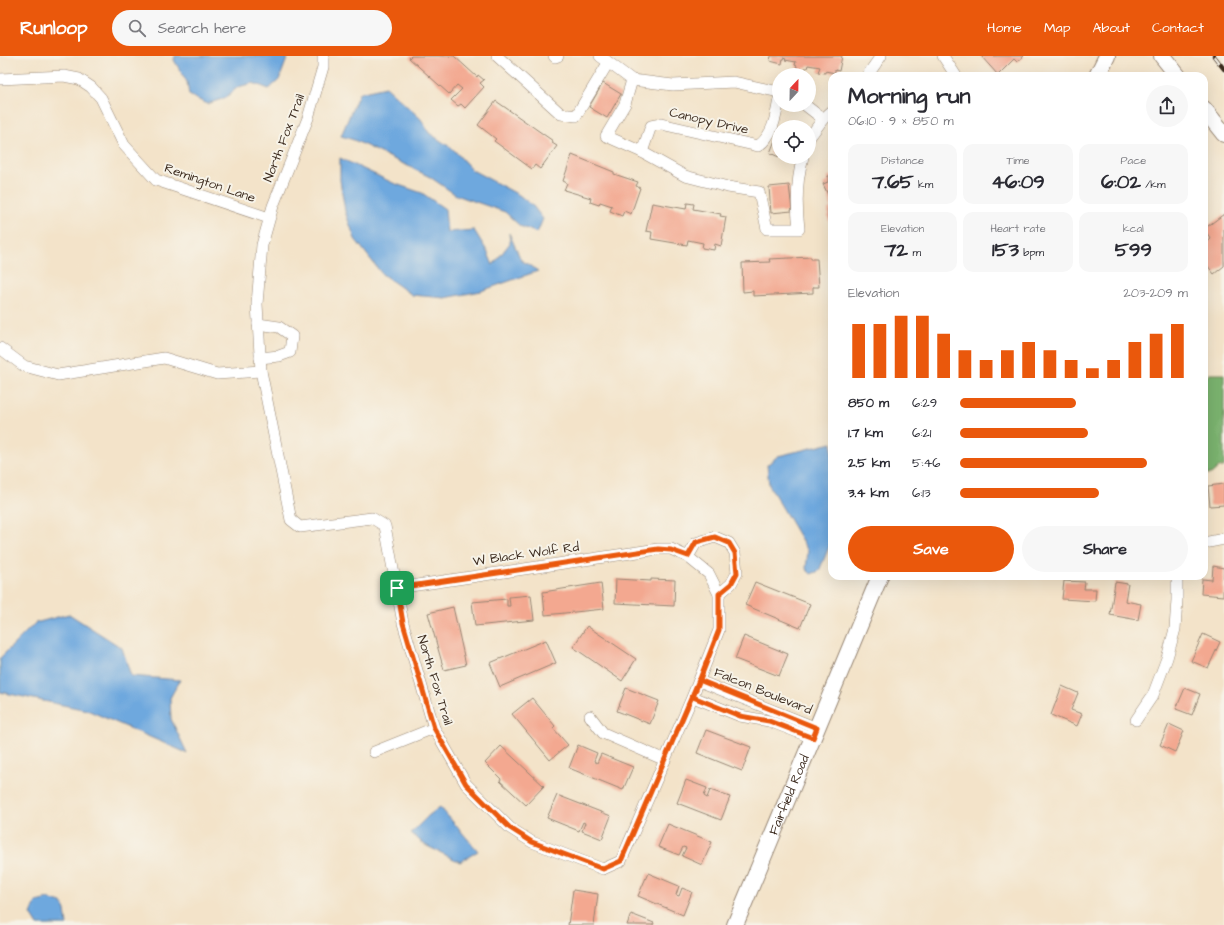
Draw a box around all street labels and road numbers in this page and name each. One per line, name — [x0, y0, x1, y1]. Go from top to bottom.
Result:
street label: North Fox Trail — [259, 91, 309, 185]
street label: Canopy Drive — [668, 103, 750, 140]
street label: Remington Lane — [162, 159, 258, 208]
street label: W Black Wolf Rd — [472, 538, 581, 570]
street label: North Fox Trail — [413, 633, 457, 727]
street label: Falcon Boulevard — [711, 663, 815, 719]
street label: Fairfield Road — [764, 752, 814, 838]

